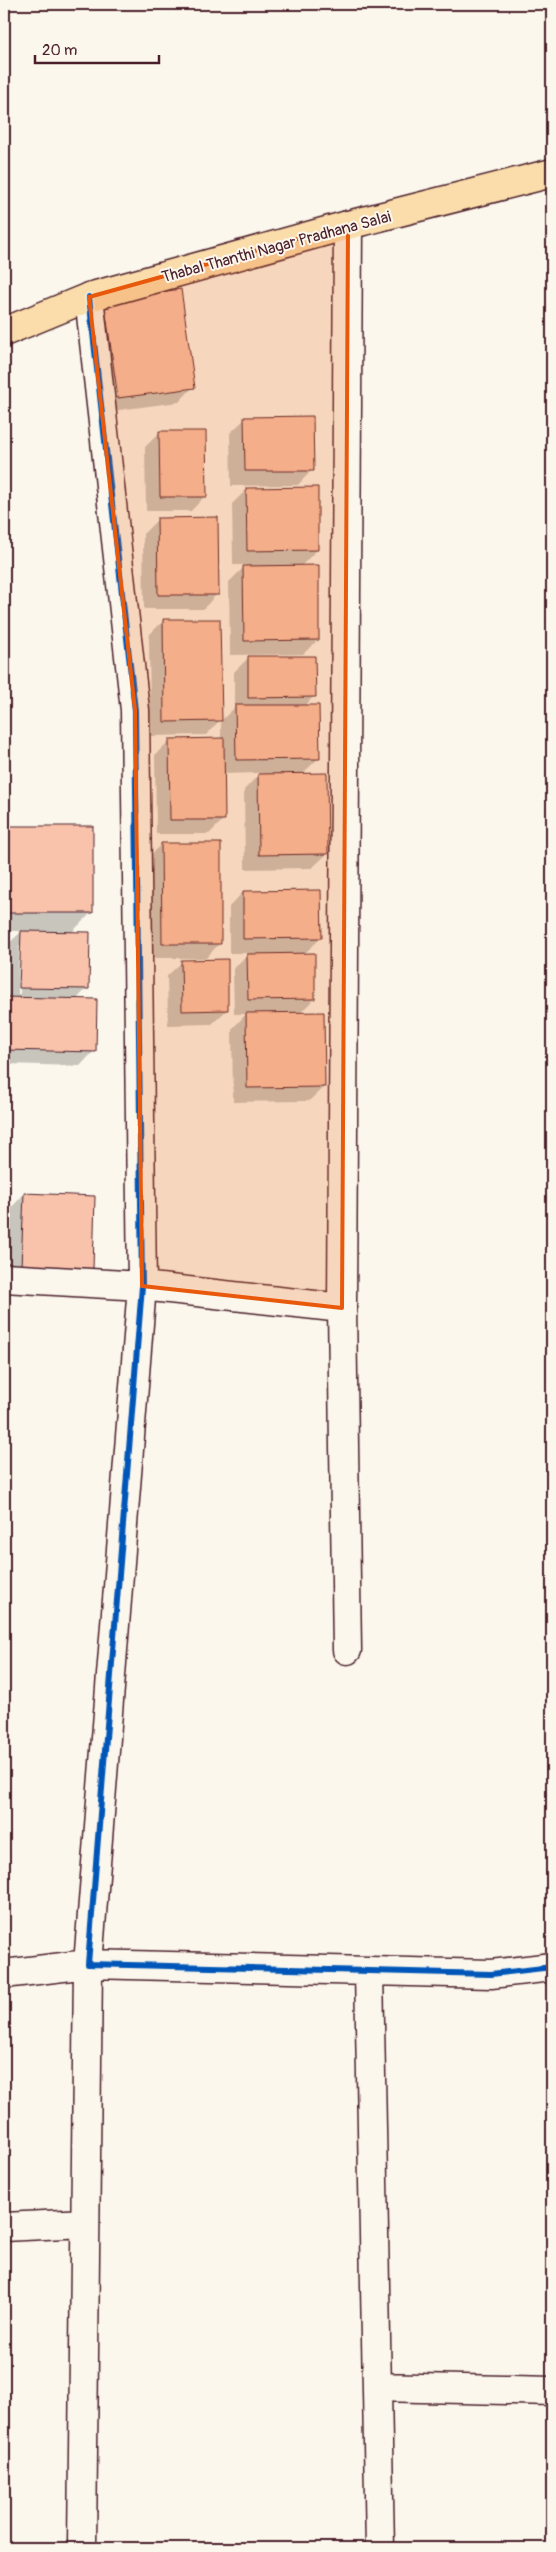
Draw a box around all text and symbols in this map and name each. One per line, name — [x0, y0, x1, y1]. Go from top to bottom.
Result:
scale bar — [35, 32, 159, 64]
text: 20 m — [42, 41, 77, 60]
street label: Thabal Thanthi Nagar Pradhana Salai — [159, 207, 393, 287]

